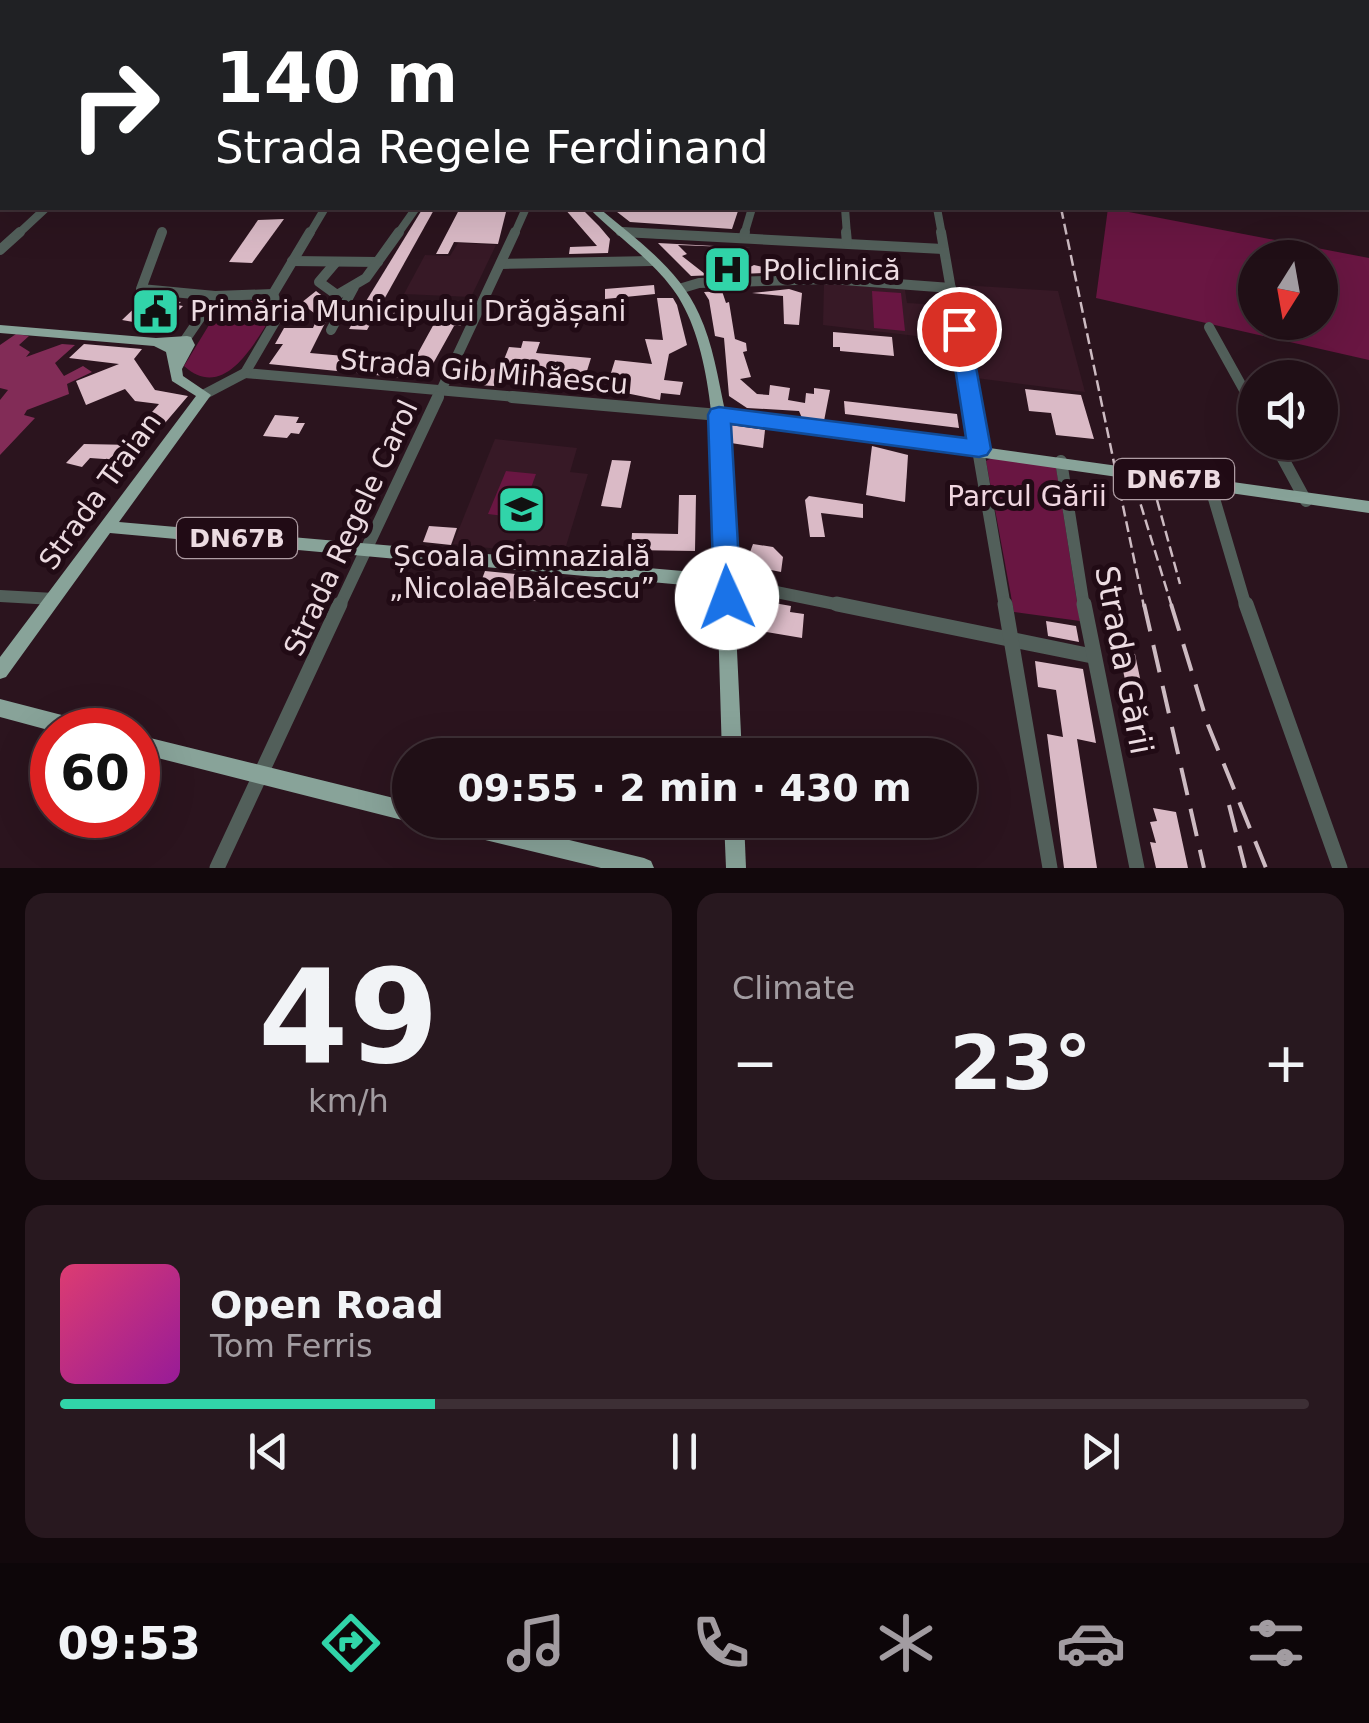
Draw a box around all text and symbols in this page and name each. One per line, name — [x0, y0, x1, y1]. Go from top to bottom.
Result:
text: 140 m — [215, 37, 458, 119]
icon: right — [50, 40, 180, 170]
text: Strada Regele Ferdinand — [215, 121, 768, 174]
north arrow — [1238, 240, 1338, 340]
map controls — [1238, 240, 1338, 460]
hospital icon: Policlinică — [702, 244, 754, 296]
place label: Policlinică — [763, 254, 901, 287]
public building icon: Primăria Municipului Drăgășani — [129, 285, 181, 337]
pin — [917, 287, 1002, 372]
place label: Primăria Municipului Drăgășani — [190, 295, 626, 328]
icon: arrive — [932, 302, 987, 357]
street label: Strada Gib Mihăescu — [339, 343, 629, 401]
button: sound — [1238, 360, 1338, 460]
street label: Strada Regele Carol — [277, 395, 425, 661]
street label: Strada Traian — [32, 406, 168, 576]
road number: DN67B — [1114, 459, 1234, 499]
park label: Parcul Gării — [947, 480, 1107, 513]
school or university icon: Școala Gimnazială „Nicolae Bălcescu” — [496, 483, 548, 535]
road number: DN67B — [177, 518, 297, 558]
place label: Școala Gimnazială „Nicolae Bălcescu” — [389, 540, 655, 605]
position arrow — [675, 546, 779, 650]
street label: Strada Gării — [1087, 563, 1161, 757]
speed limit sign: 60 — [30, 708, 160, 838]
text: 09:55 · 2 min · 430 m — [457, 766, 912, 810]
text: 49 — [258, 941, 439, 1093]
text: Climate — [732, 969, 855, 1007]
text: 23° — [950, 1019, 1091, 1107]
text: − — [732, 1031, 778, 1095]
text: + — [1263, 1031, 1309, 1095]
text: km/h — [308, 1082, 389, 1120]
text: Open Road — [210, 1283, 444, 1327]
text: Tom Ferris — [210, 1327, 373, 1365]
icon: previous — [241, 1424, 296, 1479]
icon: pause — [657, 1424, 712, 1479]
icon: next — [1073, 1424, 1128, 1479]
icon: directions — [316, 1608, 386, 1678]
icon: music — [501, 1608, 571, 1678]
icon: phone — [686, 1608, 756, 1678]
icon: climate — [871, 1608, 941, 1678]
icon: car — [1056, 1608, 1126, 1678]
icon: filters — [1241, 1608, 1311, 1678]
text: 09:53 — [58, 1617, 201, 1670]

